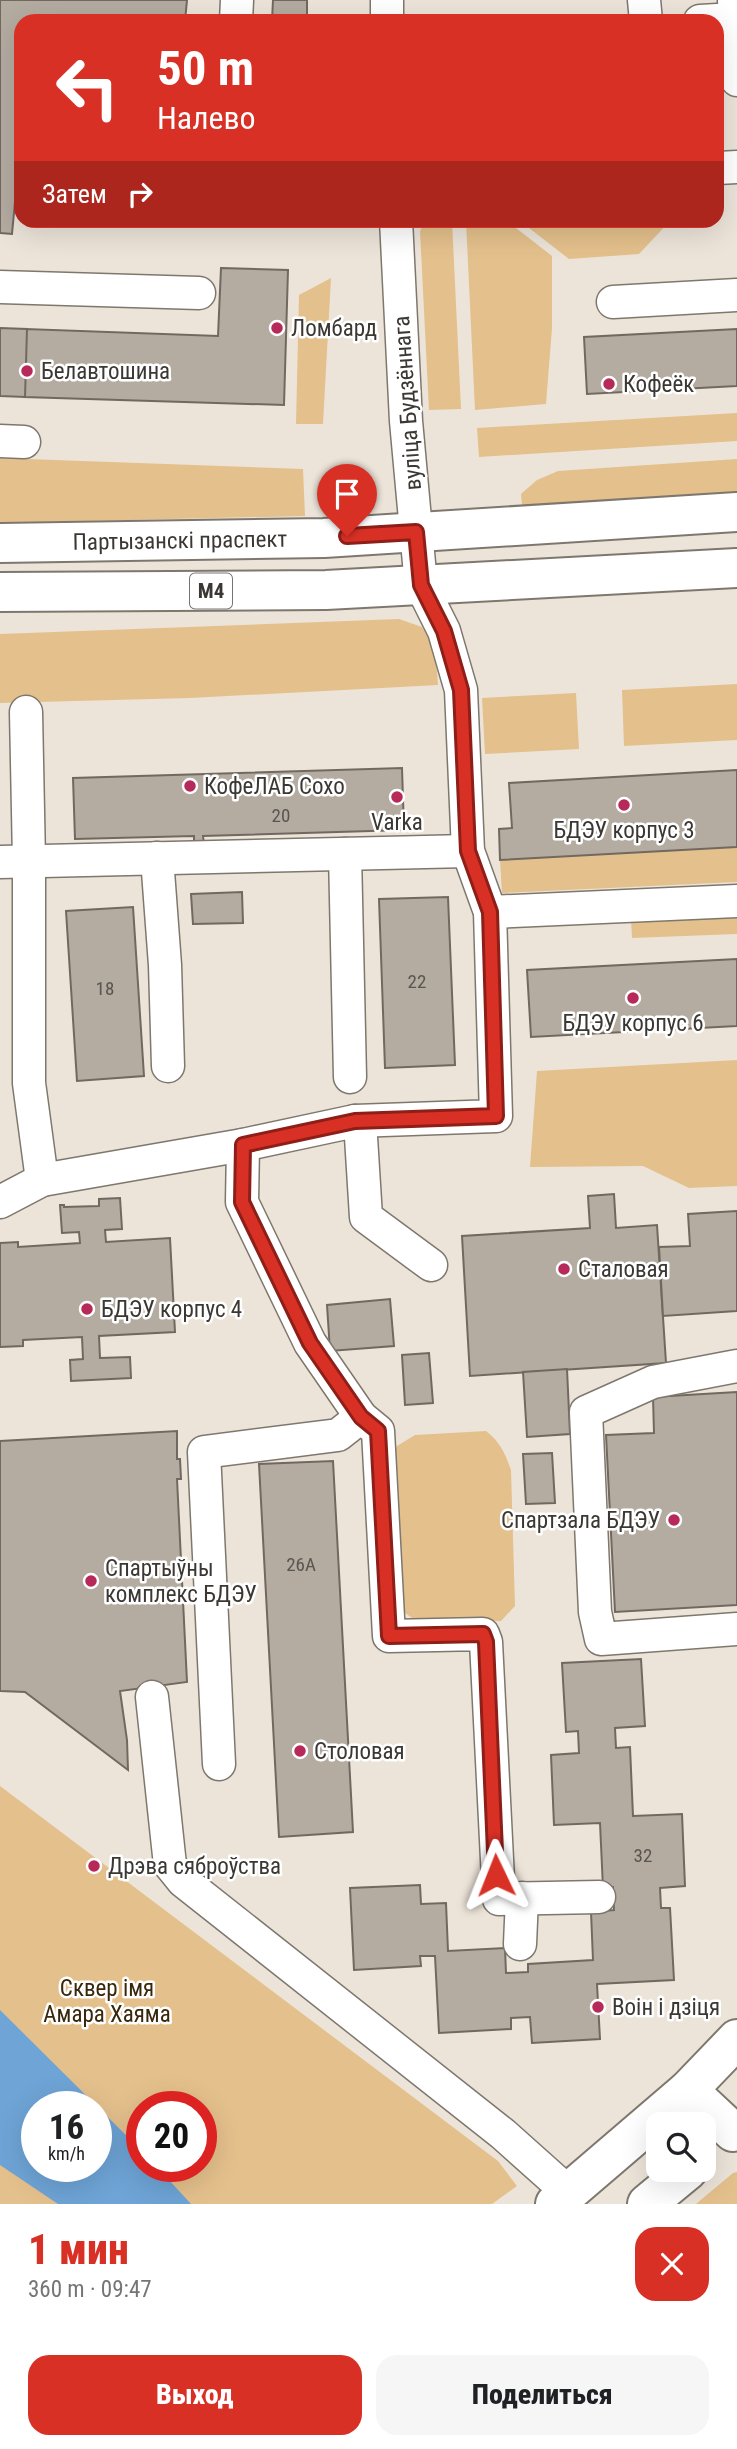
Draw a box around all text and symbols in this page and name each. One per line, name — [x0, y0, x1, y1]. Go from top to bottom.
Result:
text: 50 m — [157, 40, 254, 97]
icon: left — [42, 42, 133, 133]
text: Налево — [157, 99, 256, 137]
icon: right — [121, 175, 159, 213]
text: Затем — [42, 179, 107, 209]
place label: Ломбард — [291, 315, 377, 342]
street label: вуліца Будзённага — [388, 315, 427, 491]
marker: Ломбард — [269, 320, 285, 336]
place label: Белавтошина — [41, 358, 170, 385]
marker: Белавтошина — [19, 363, 35, 379]
place label: Кофеёк — [623, 371, 694, 398]
marker: Кофеёк — [601, 376, 617, 392]
pin — [317, 464, 377, 536]
icon: arrive — [328, 475, 366, 513]
street label: Партызанскі праспект — [73, 526, 288, 556]
road number: М4 — [190, 574, 232, 608]
place label: КофеЛАБ Сохо — [204, 773, 345, 800]
marker: КофеЛАБ Сохо — [182, 778, 198, 794]
marker: Varka — [389, 789, 405, 805]
marker: БДЭУ корпус 3 — [616, 797, 632, 813]
house number: 20 — [272, 804, 290, 827]
place label: Varka — [371, 809, 423, 836]
place label: БДЭУ корпус 3 — [553, 817, 695, 844]
house number: 22 — [408, 970, 426, 993]
house number: 18 — [96, 977, 114, 1000]
marker: БДЭУ корпус 6 — [625, 990, 641, 1006]
place label: БДЭУ корпус 6 — [562, 1010, 704, 1037]
place label: Сталовая — [578, 1256, 669, 1283]
marker: Сталовая — [556, 1261, 572, 1277]
place label: БДЭУ корпус 4 — [101, 1296, 242, 1323]
marker: БДЭУ корпус 4 — [79, 1301, 95, 1317]
place label: Спартзала БДЭУ — [501, 1507, 660, 1534]
marker: Спартзала БДЭУ — [666, 1512, 682, 1528]
house number: 26А — [286, 1553, 316, 1576]
place label: Спартыўны комплекс БДЭУ — [105, 1555, 257, 1608]
marker: Спартыўны комплекс БДЭУ — [83, 1573, 99, 1589]
place label: Столовая — [314, 1738, 405, 1765]
marker: Столовая — [292, 1743, 308, 1759]
position arrow — [459, 1838, 533, 1912]
house number: 32 — [634, 1844, 652, 1867]
place label: Дрэва сяброўства — [108, 1853, 281, 1880]
marker: Дрэва сяброўства — [86, 1858, 102, 1874]
park label: Сквер імя Амара Хаяма — [43, 1975, 171, 2028]
place label: Воін і дзіця — [612, 1994, 720, 2021]
marker: Воін і дзіця — [590, 1999, 606, 2015]
speed limit sign: 20 — [126, 2091, 217, 2182]
text: 16 — [49, 2107, 84, 2148]
map controls — [646, 2112, 716, 2182]
button: search — [646, 2112, 716, 2182]
text: km/h — [48, 2143, 85, 2164]
text: 1 мин — [28, 2225, 129, 2274]
button: close — [635, 2227, 709, 2301]
text: 360 m · 09:47 — [28, 2276, 152, 2303]
button: Выход — [28, 2355, 362, 2435]
button: Поделиться — [376, 2355, 709, 2435]

